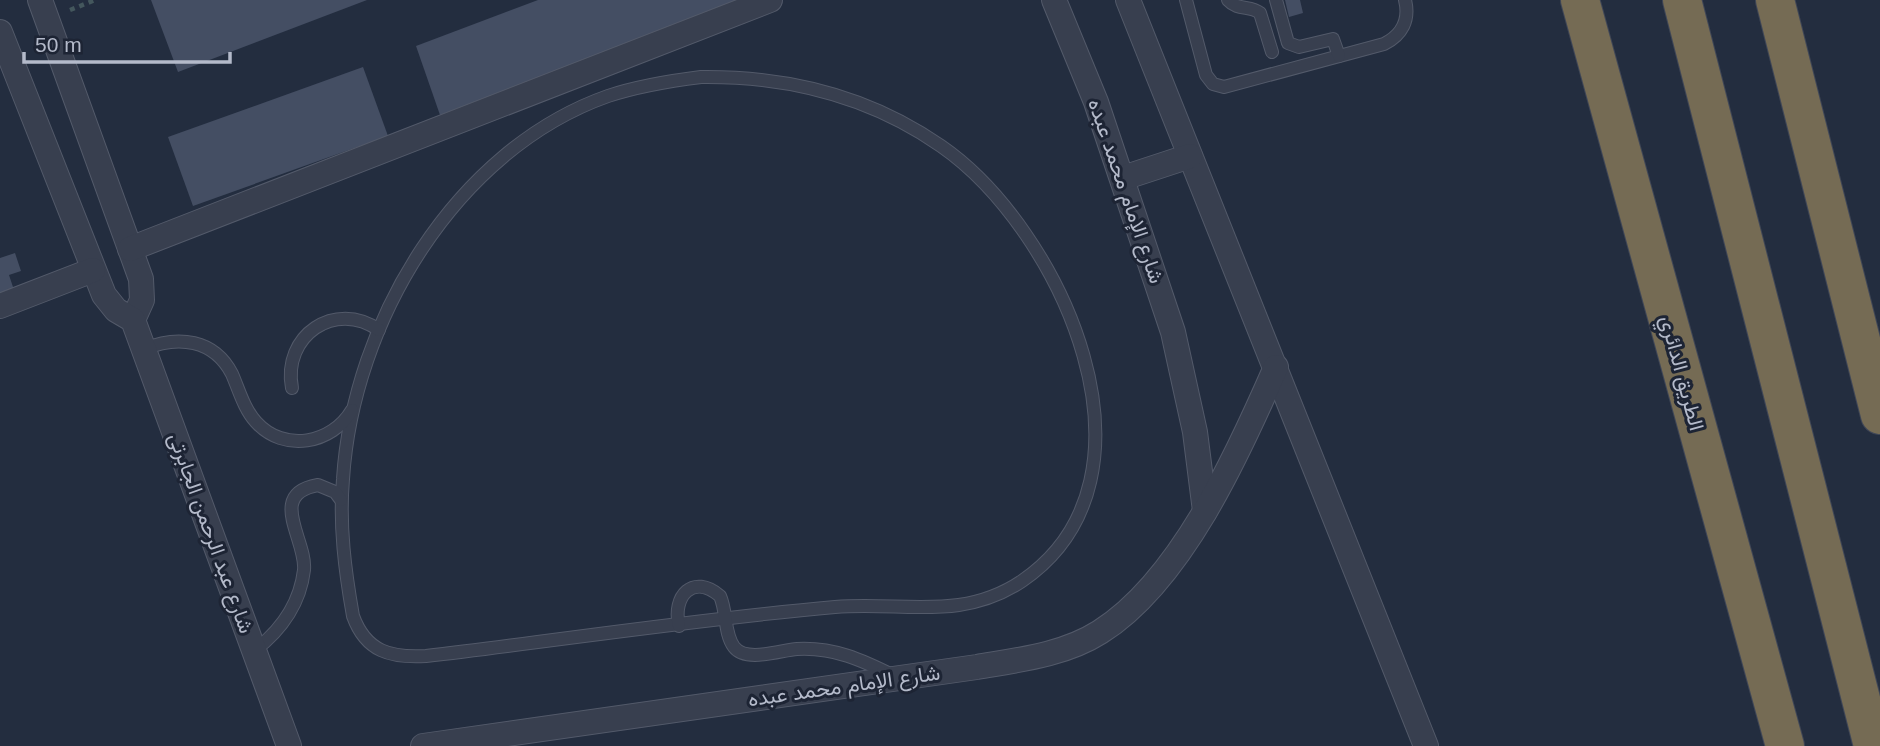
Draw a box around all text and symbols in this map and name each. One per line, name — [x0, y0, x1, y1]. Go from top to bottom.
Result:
scale bar — [24, 21, 231, 65]
text: 50 m — [35, 33, 82, 56]
street label: شارع الإمام محمد عبده — [1081, 96, 1169, 287]
street label: الطريق الدائري — [1650, 313, 1709, 434]
street label: شارع عبد الرحمن الجابرتى — [162, 430, 258, 637]
street label: شارع الإمام محمد عبده — [746, 661, 942, 713]

